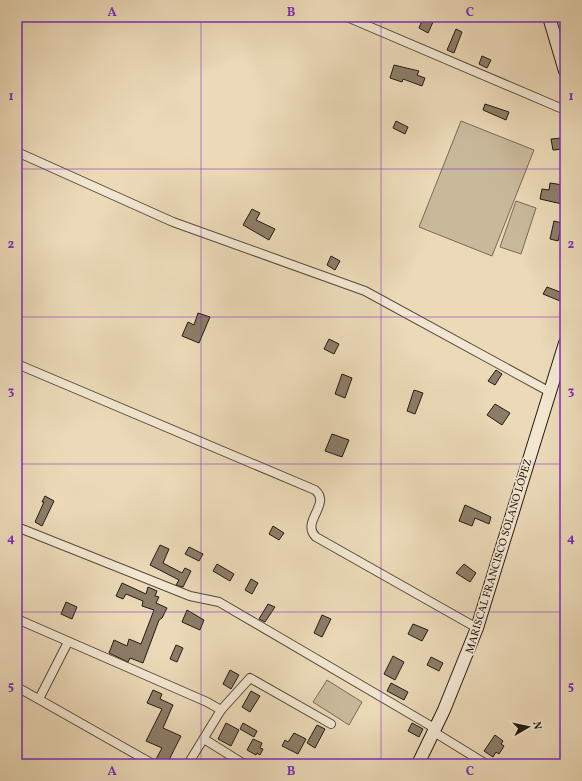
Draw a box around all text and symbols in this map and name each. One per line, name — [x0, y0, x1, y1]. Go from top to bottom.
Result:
text: A — [107, 4, 117, 22]
text: B — [287, 4, 296, 22]
text: C — [466, 4, 474, 22]
text: 1 — [8, 88, 14, 106]
text: 1 — [568, 88, 574, 106]
text: 2 — [8, 236, 15, 254]
text: 2 — [568, 236, 575, 254]
text: 3 — [8, 383, 15, 401]
text: 3 — [568, 383, 575, 401]
street label: MARISCAL FRANCISCO SOLANO LÓPEZ — [463, 457, 536, 656]
text: 4 — [7, 530, 15, 548]
text: 4 — [567, 530, 575, 548]
text: 5 — [8, 678, 14, 696]
text: 5 — [568, 678, 574, 696]
north arrow — [508, 707, 548, 747]
text: N — [528, 721, 544, 731]
text: A — [107, 763, 117, 781]
text: B — [287, 763, 296, 781]
text: C — [466, 763, 474, 781]

